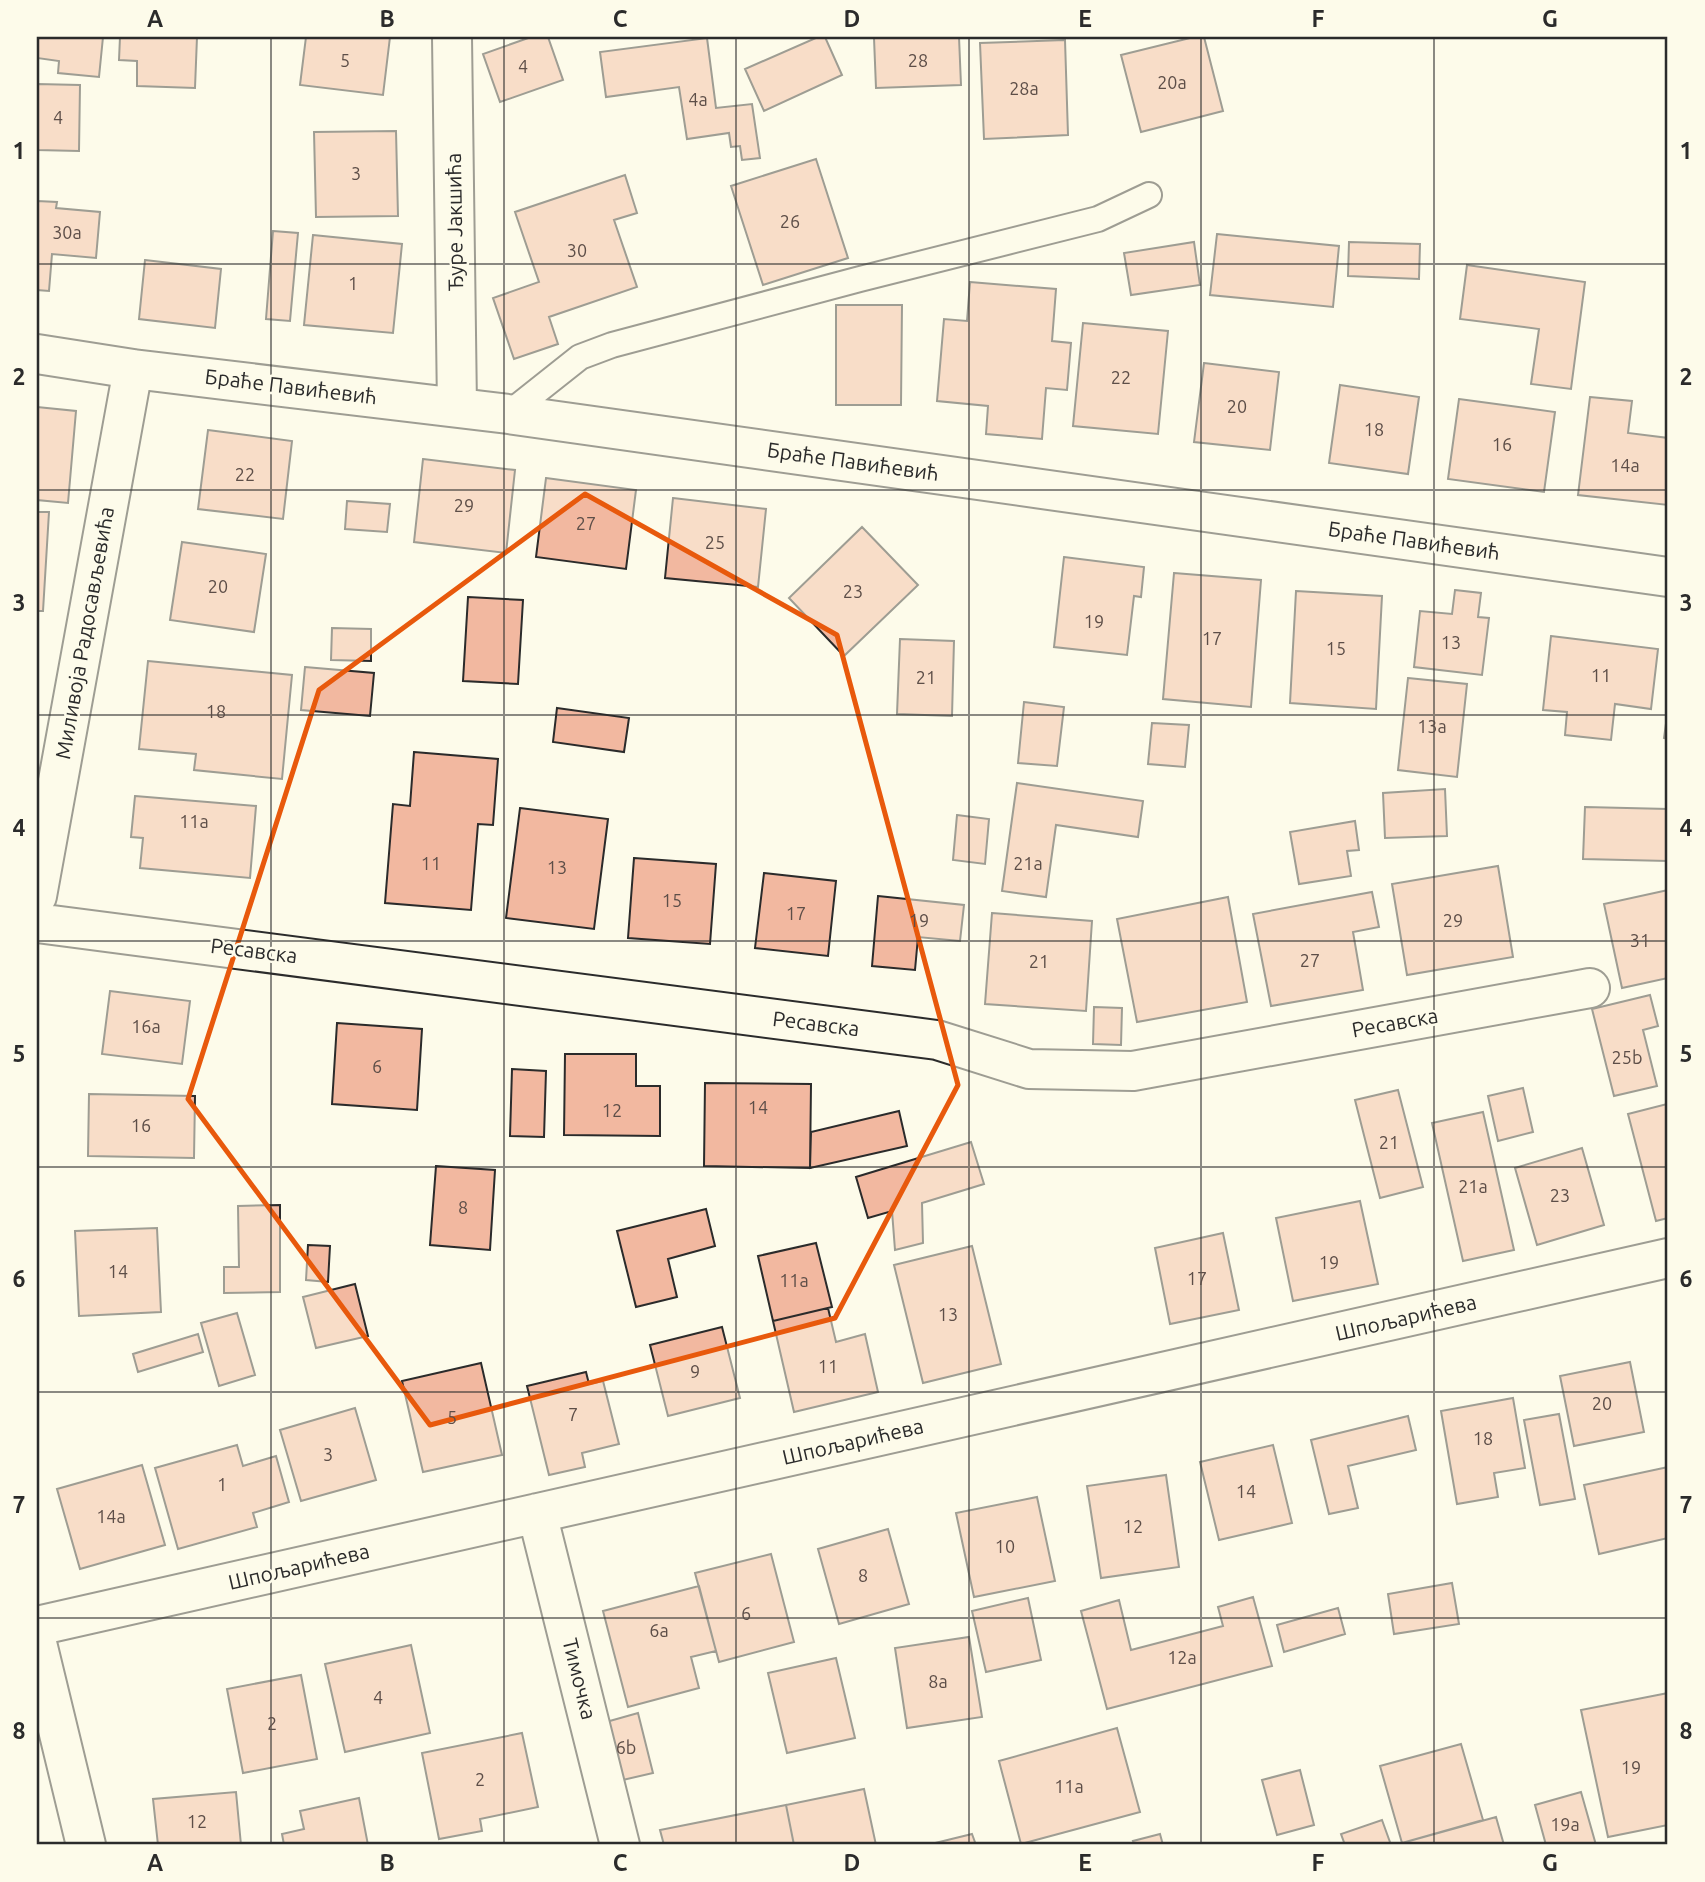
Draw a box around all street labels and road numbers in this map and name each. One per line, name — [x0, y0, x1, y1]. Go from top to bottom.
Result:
street label: Ђуре Јакшића — [441, 153, 467, 291]
street label: Браће Павићевић — [204, 364, 379, 408]
street label: Браће Павићевић — [766, 437, 941, 485]
street label: Миливоја Радосављевића — [50, 505, 118, 761]
street label: Браће Павићевић — [1327, 516, 1502, 564]
street label: Ресавска — [209, 933, 299, 967]
street label: Ресавска — [1350, 1003, 1440, 1041]
street label: Ресавска — [771, 1006, 861, 1040]
street label: Шпољарићева — [1333, 1289, 1479, 1345]
street label: Шпољарићева — [780, 1413, 926, 1469]
street label: Шпољарићева — [226, 1538, 372, 1594]
street label: Тимочка — [558, 1636, 602, 1722]

